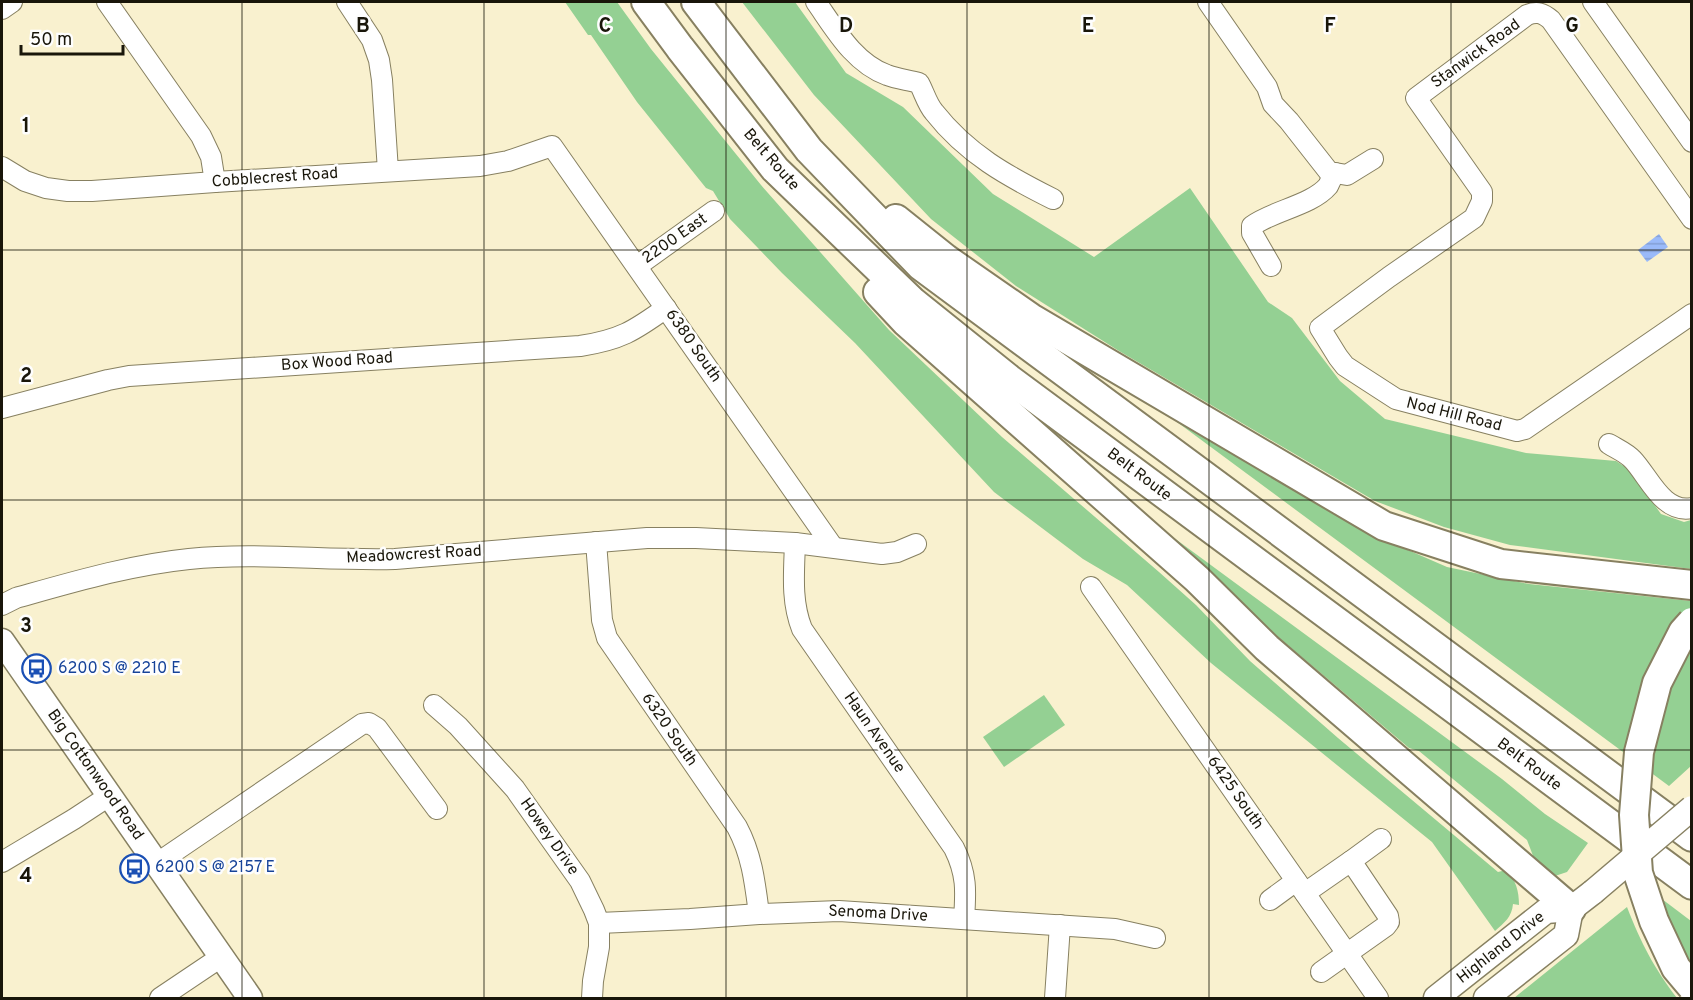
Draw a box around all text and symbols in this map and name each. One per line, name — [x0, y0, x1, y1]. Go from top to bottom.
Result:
text: B — [356, 14, 370, 40]
text: C — [599, 14, 611, 40]
text: D — [839, 14, 853, 40]
text: E — [1082, 14, 1094, 40]
text: F — [1324, 14, 1336, 40]
text: G — [1565, 14, 1579, 40]
street label: Stanwick Road — [1427, 15, 1525, 93]
scale bar — [21, 18, 123, 56]
text: 50 m — [30, 29, 72, 52]
text: 1 — [22, 114, 30, 140]
street label: Belt Route — [739, 125, 803, 195]
street label: Cobblecrest Road — [211, 164, 339, 192]
street label: 2200 East — [639, 209, 711, 269]
street label: 6380 South — [660, 306, 726, 386]
street label: Box Wood Road — [280, 348, 394, 376]
text: 2 — [20, 364, 32, 390]
street label: Nod Hill Road — [1404, 393, 1504, 437]
street label: Belt Route — [1103, 444, 1175, 506]
street label: Meadowcrest Road — [346, 541, 482, 569]
text: 3 — [20, 614, 32, 640]
bus stop icon: 6200 S @ 2210 E — [21, 653, 53, 685]
place label: 6200 S @ 2210 E — [58, 659, 181, 679]
street label: Haun Avenue — [839, 689, 909, 777]
street label: 6320 South — [637, 690, 701, 770]
street label: Big Cottonwood Road — [42, 706, 148, 844]
street label: Belt Route — [1493, 734, 1565, 796]
street label: 6425 South — [1202, 752, 1268, 834]
street label: Howey Drive — [515, 795, 583, 879]
bus stop icon: 6200 S @ 2157 E — [118, 852, 150, 884]
place label: 6200 S @ 2157 E — [155, 858, 275, 878]
text: 4 — [20, 864, 32, 890]
street label: Senoma Drive — [828, 901, 928, 927]
street label: Highland Drive — [1453, 907, 1549, 989]

